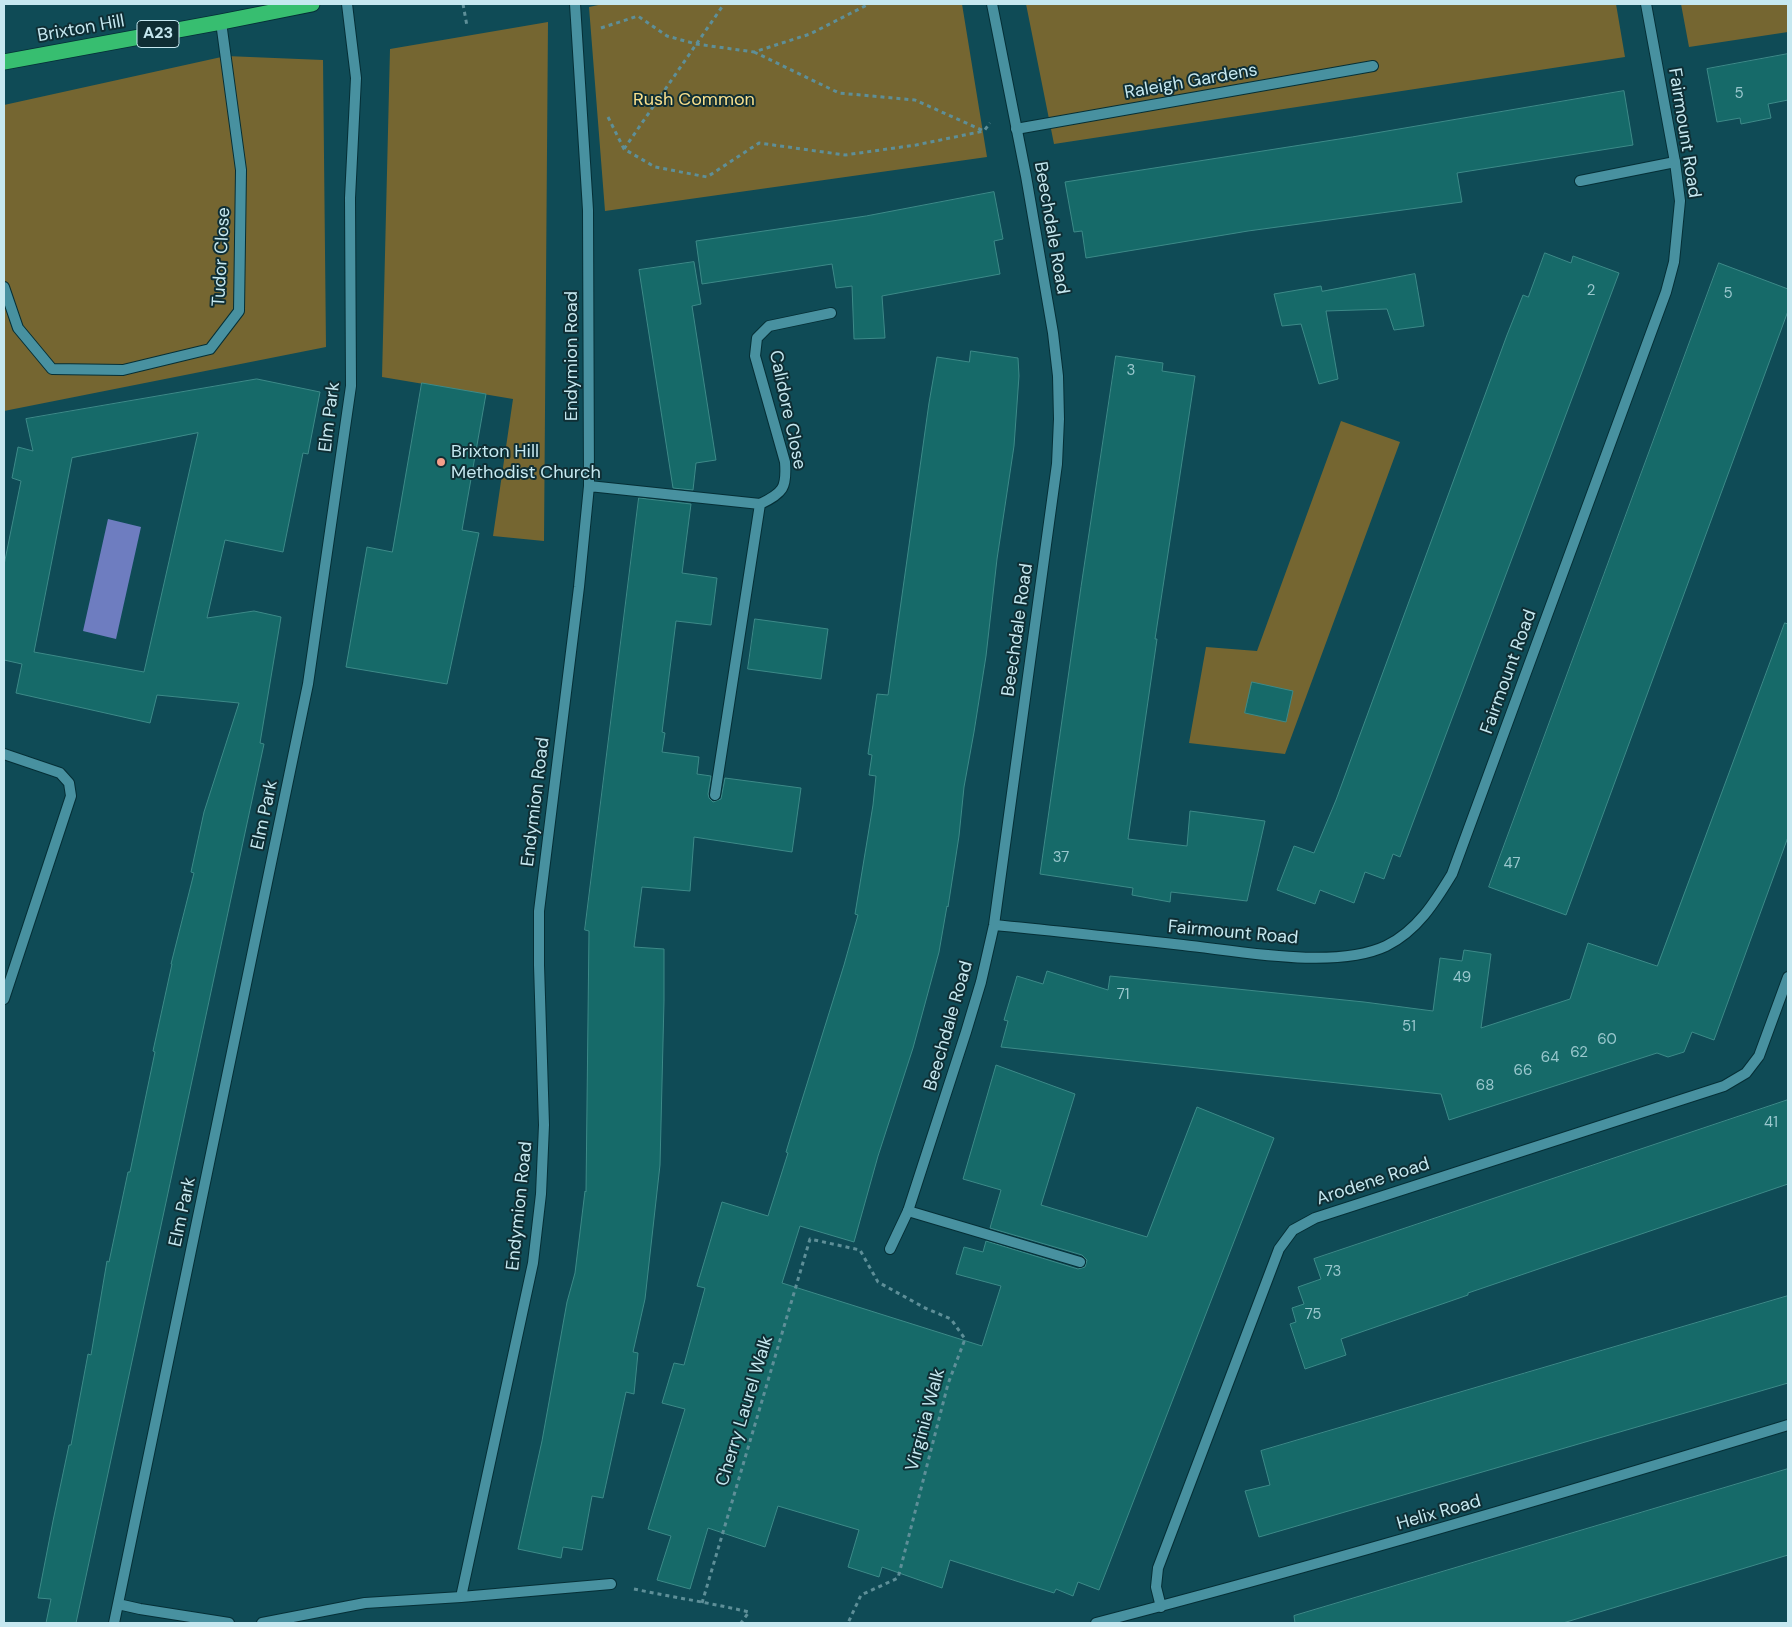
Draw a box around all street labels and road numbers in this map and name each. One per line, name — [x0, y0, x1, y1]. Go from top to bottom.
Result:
street label: Brixton Hill — [36, 11, 126, 47]
road number: A23 — [137, 20, 179, 48]
street label: Raleigh Gardens — [1123, 60, 1259, 104]
street label: Fairmount Road — [1663, 67, 1705, 199]
street label: Beechdale Road — [1029, 160, 1073, 296]
street label: Tudor Close — [209, 207, 235, 307]
street label: Endymion Road — [561, 291, 583, 421]
street label: Calidore Close — [764, 348, 810, 472]
street label: Elm Park — [315, 381, 345, 453]
street label: Beechdale Road — [998, 562, 1038, 698]
street label: Fairmount Road — [1476, 607, 1542, 737]
street label: Endymion Road — [517, 736, 555, 868]
street label: Elm Park — [247, 778, 283, 852]
street label: Fairmount Road — [1167, 917, 1299, 949]
street label: Beechdale Road — [920, 959, 978, 1093]
street label: Endymion Road — [502, 1140, 538, 1272]
street label: Arodene Road — [1314, 1154, 1432, 1210]
street label: Elm Park — [165, 1175, 201, 1249]
street label: Cherry Laurel Walk — [712, 1333, 778, 1489]
street label: Virginia Walk — [902, 1366, 950, 1474]
street label: Helix Road — [1394, 1491, 1484, 1535]

